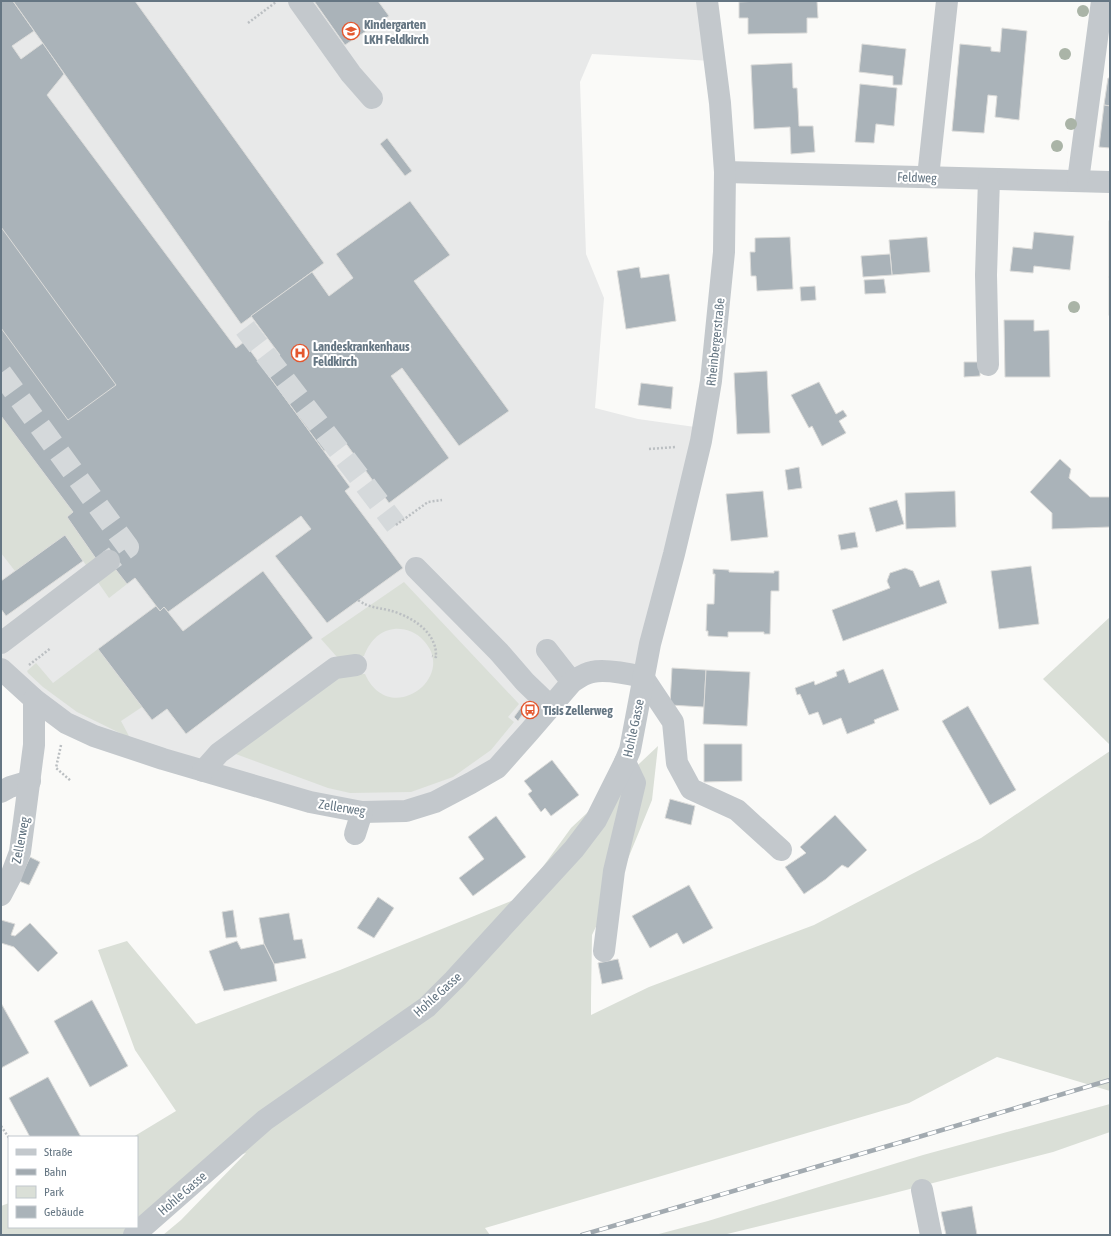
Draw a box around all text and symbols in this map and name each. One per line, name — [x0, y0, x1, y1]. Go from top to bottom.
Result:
place label: Kindergarten LKH Feldkirch — [364, 17, 429, 47]
school or university icon: Kindergarten LKH Feldkirch — [341, 21, 361, 41]
street label: Feldweg — [897, 169, 937, 186]
street label: Rheinbergerstraße — [703, 297, 728, 387]
place label: Landeskrankenhaus Feldkirch — [313, 339, 410, 369]
hospital icon: Landeskrankenhaus Feldkirch — [290, 343, 310, 363]
street label: Hohle Gasse — [620, 698, 647, 759]
bus stop icon: Tisis Zellerweg — [520, 700, 540, 720]
place label: Tisis Zellerweg — [543, 703, 613, 718]
street label: Zellerweg — [317, 796, 367, 819]
street label: Zellerweg — [9, 815, 32, 865]
street label: Hohle Gasse — [410, 969, 464, 1020]
legend — [8, 1136, 138, 1228]
text: Straße — [44, 1145, 72, 1159]
text: Bahn — [44, 1165, 67, 1179]
street label: Hohle Gasse — [155, 1168, 210, 1218]
text: Park — [44, 1185, 65, 1199]
text: Gebäude — [44, 1205, 84, 1219]

